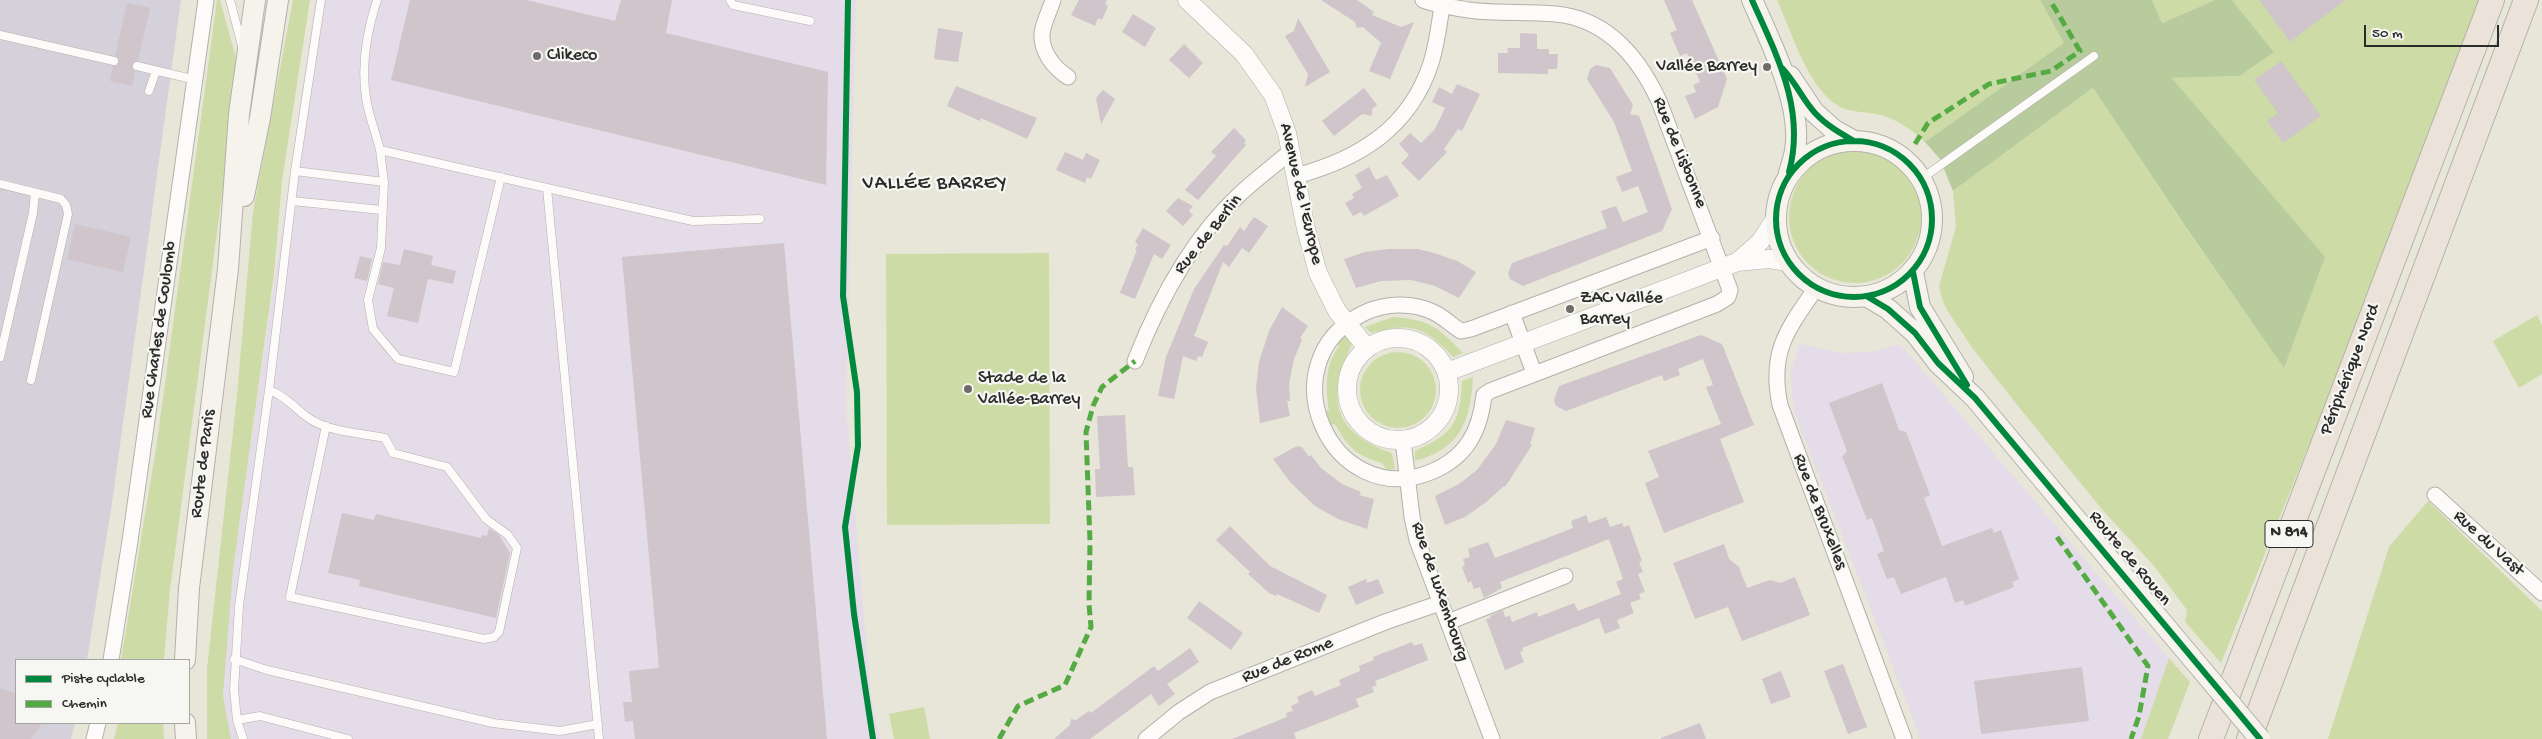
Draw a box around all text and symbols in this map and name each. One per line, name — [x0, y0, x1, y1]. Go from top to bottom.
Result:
scale bar — [2367, 15, 2502, 47]
text: 50 m — [2372, 25, 2403, 43]
place label: Clikeco — [547, 45, 597, 67]
marker: Clikeco — [531, 50, 543, 62]
place label: Vallée Barrey — [1656, 56, 1757, 78]
marker: Vallée Barrey — [1761, 61, 1773, 73]
street label: Rue de Lisbonne — [1647, 94, 1711, 212]
street label: Avenue de l'Europe — [1273, 121, 1327, 267]
district label: VALLÉE BARREY — [861, 173, 1009, 197]
street label: Rue de Berlin — [1170, 191, 1248, 279]
street label: Rue Charles de Coulomb — [137, 240, 183, 420]
place label: ZAC Vallée Barrey — [1580, 288, 1663, 330]
street label: Périphérique Nord — [2316, 302, 2386, 438]
marker: ZAC Vallée Barrey — [1564, 303, 1576, 315]
place label: Stade de la Vallée-Barrey — [978, 368, 1080, 410]
marker: Stade de la Vallée-Barrey — [962, 383, 974, 395]
street label: Route de Paris — [187, 409, 221, 519]
street label: Rue de Bruxelles — [1787, 451, 1851, 573]
street label: Rue du Vast — [2448, 506, 2528, 582]
street label: Route de Rouen — [2083, 507, 2175, 611]
street label: Rue de Luxembourg — [1405, 519, 1473, 665]
road number: N 814 — [2265, 520, 2313, 548]
street label: Rue de Rome — [1239, 633, 1337, 689]
legend — [15, 659, 190, 724]
text: Piste cyclable — [62, 670, 145, 688]
text: Chemin — [62, 695, 107, 713]

